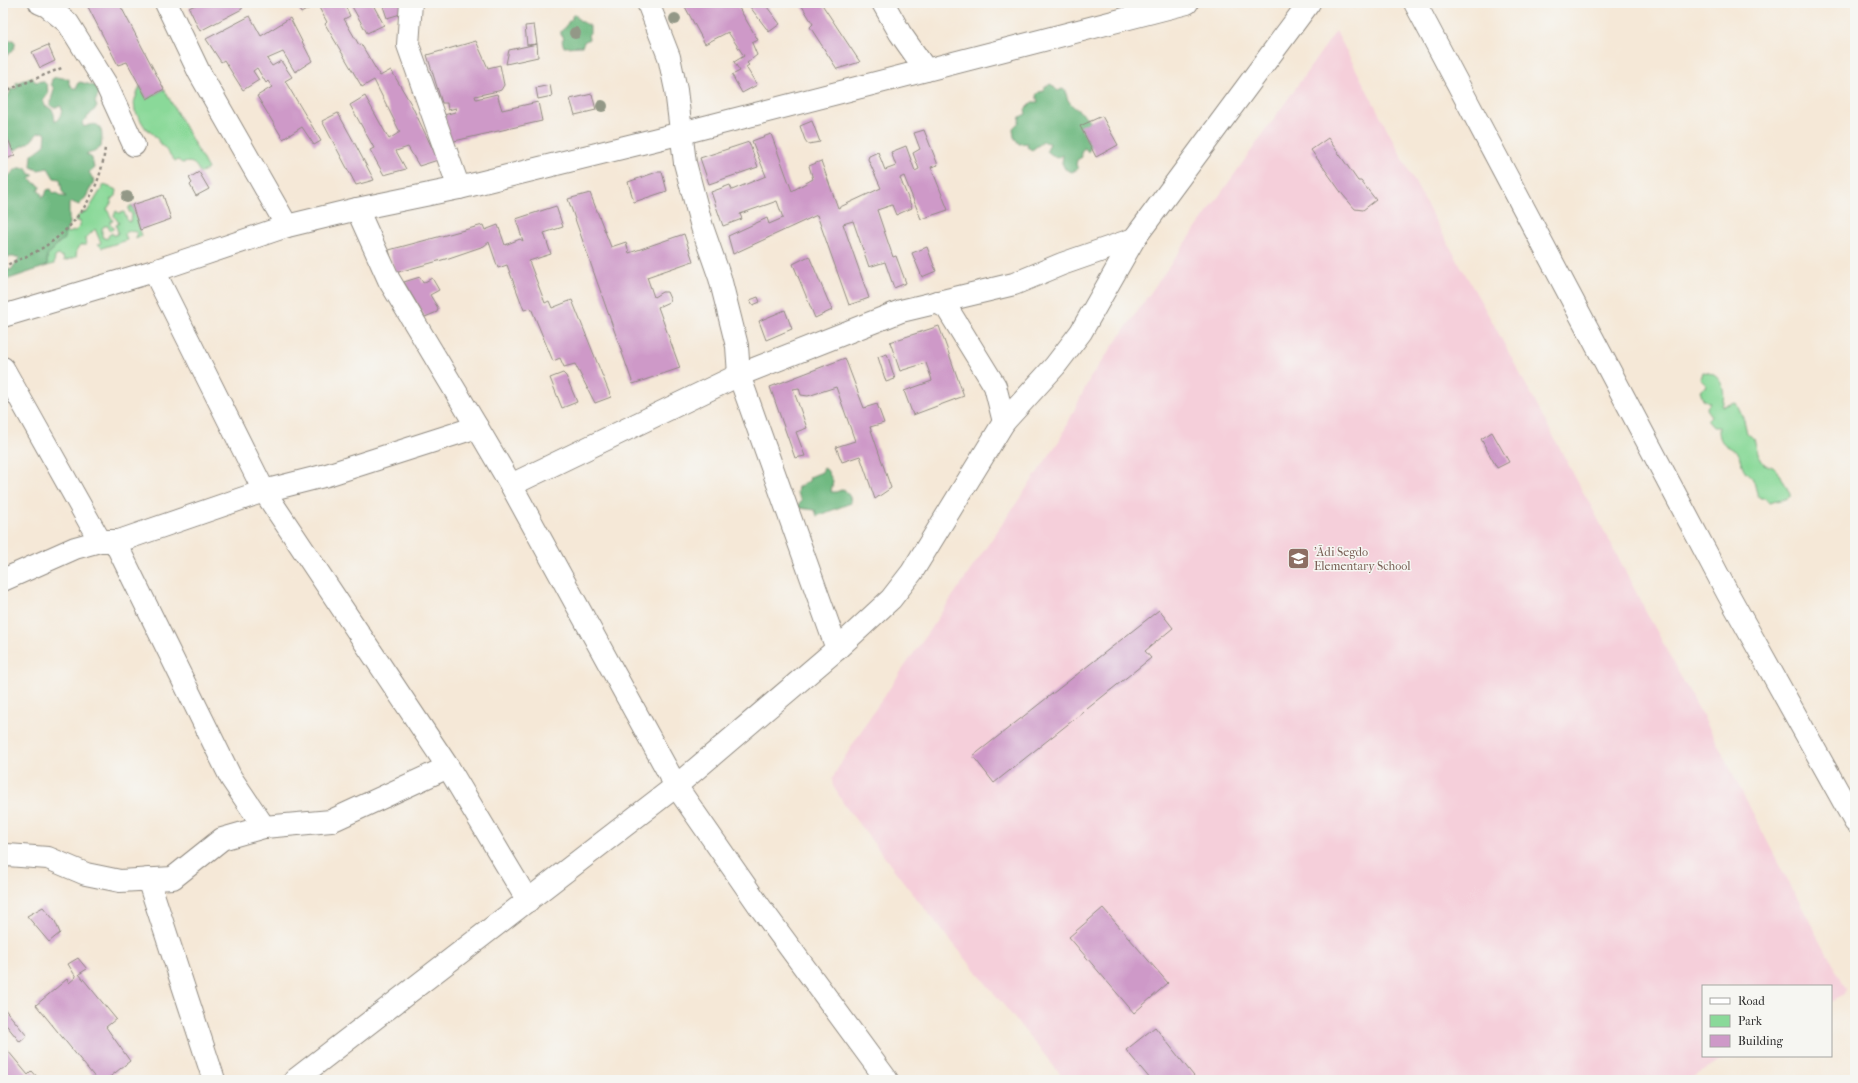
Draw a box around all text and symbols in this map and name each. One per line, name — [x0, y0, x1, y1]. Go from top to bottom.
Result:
place label: 'Ādi Segdo Elementary School — [1314, 545, 1411, 573]
school or university icon: 'Ādi Segdo Elementary School — [1286, 546, 1312, 572]
legend — [1702, 985, 1832, 1057]
text: Road — [1738, 994, 1765, 1008]
text: Park — [1738, 1014, 1763, 1028]
text: Building — [1738, 1034, 1783, 1048]

